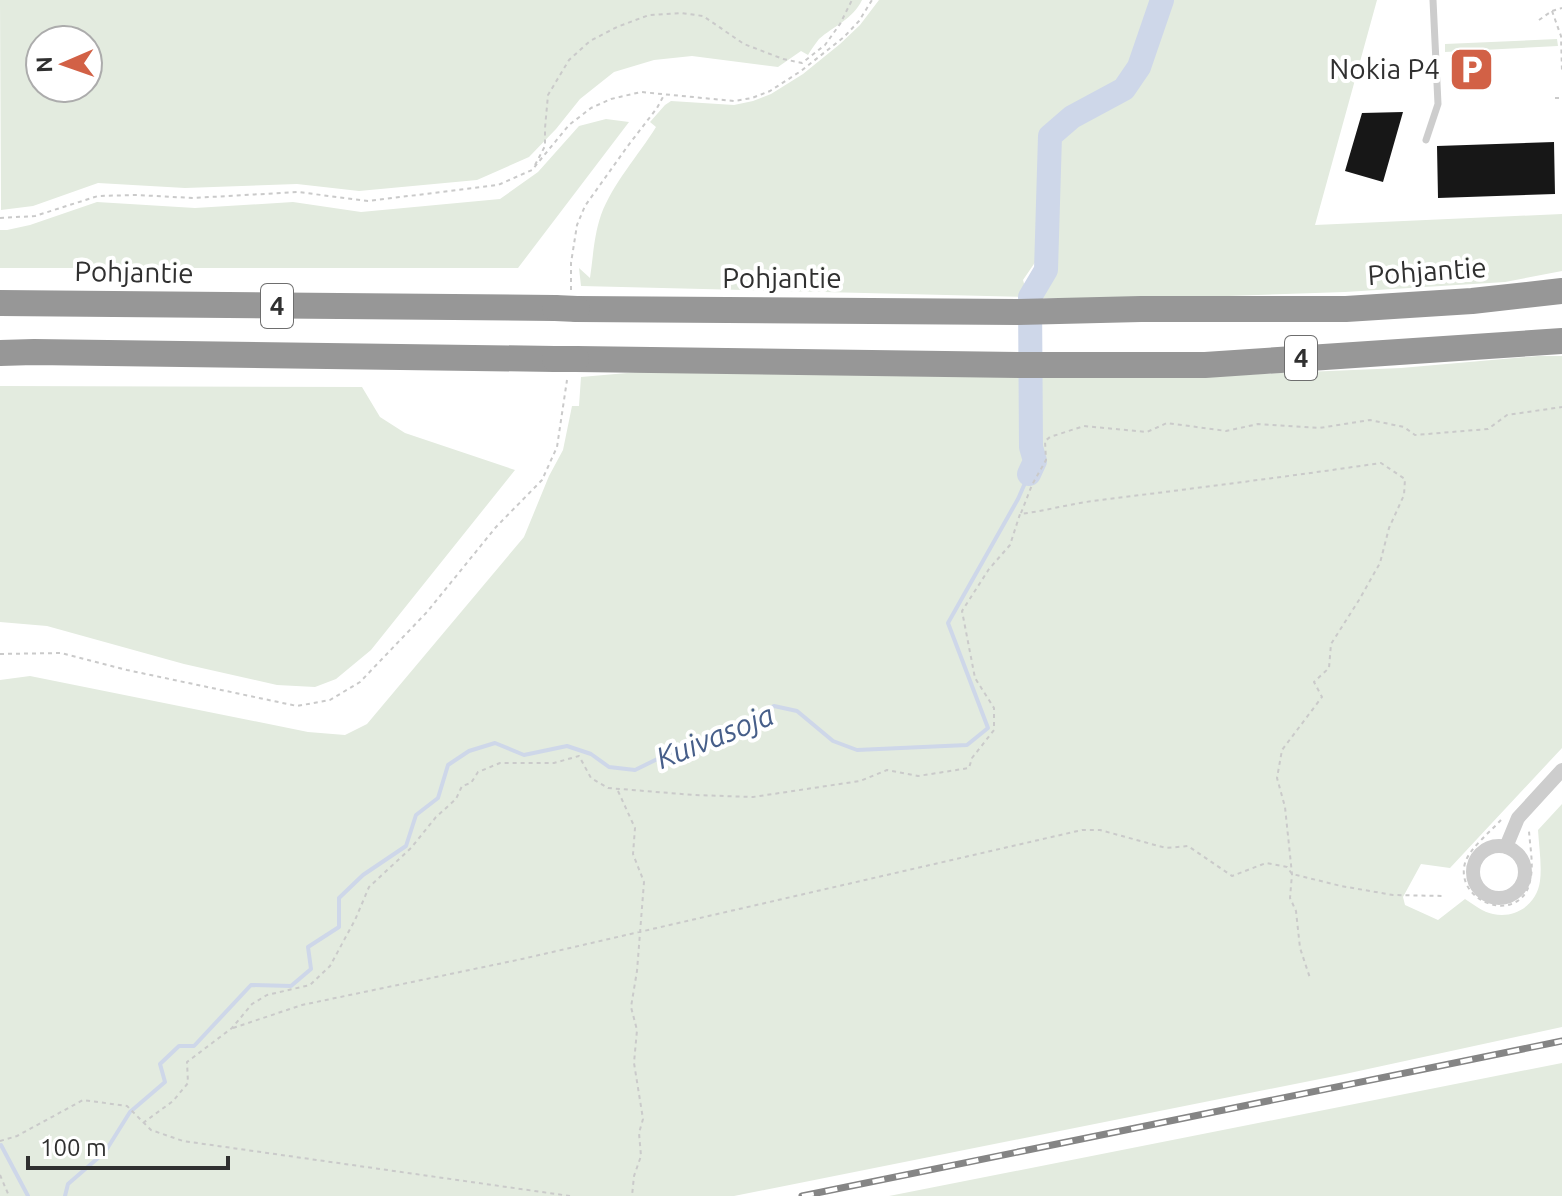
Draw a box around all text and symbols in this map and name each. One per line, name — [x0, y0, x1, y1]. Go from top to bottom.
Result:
north arrow — [24, 24, 104, 104]
parking icon: Nokia P4 — [1447, 45, 1495, 93]
place label: Nokia P4 — [1329, 53, 1440, 84]
text: N — [31, 56, 56, 73]
street label: Pohjantie — [1366, 251, 1488, 290]
street label: Pohjantie — [74, 255, 194, 288]
street label: Pohjantie — [722, 262, 842, 293]
road number: 4 — [261, 284, 293, 328]
road number: 4 — [1285, 336, 1317, 380]
water label: Kuivasoja — [651, 697, 779, 775]
scale bar — [28, 1120, 228, 1170]
text: 100 m — [40, 1134, 107, 1161]

